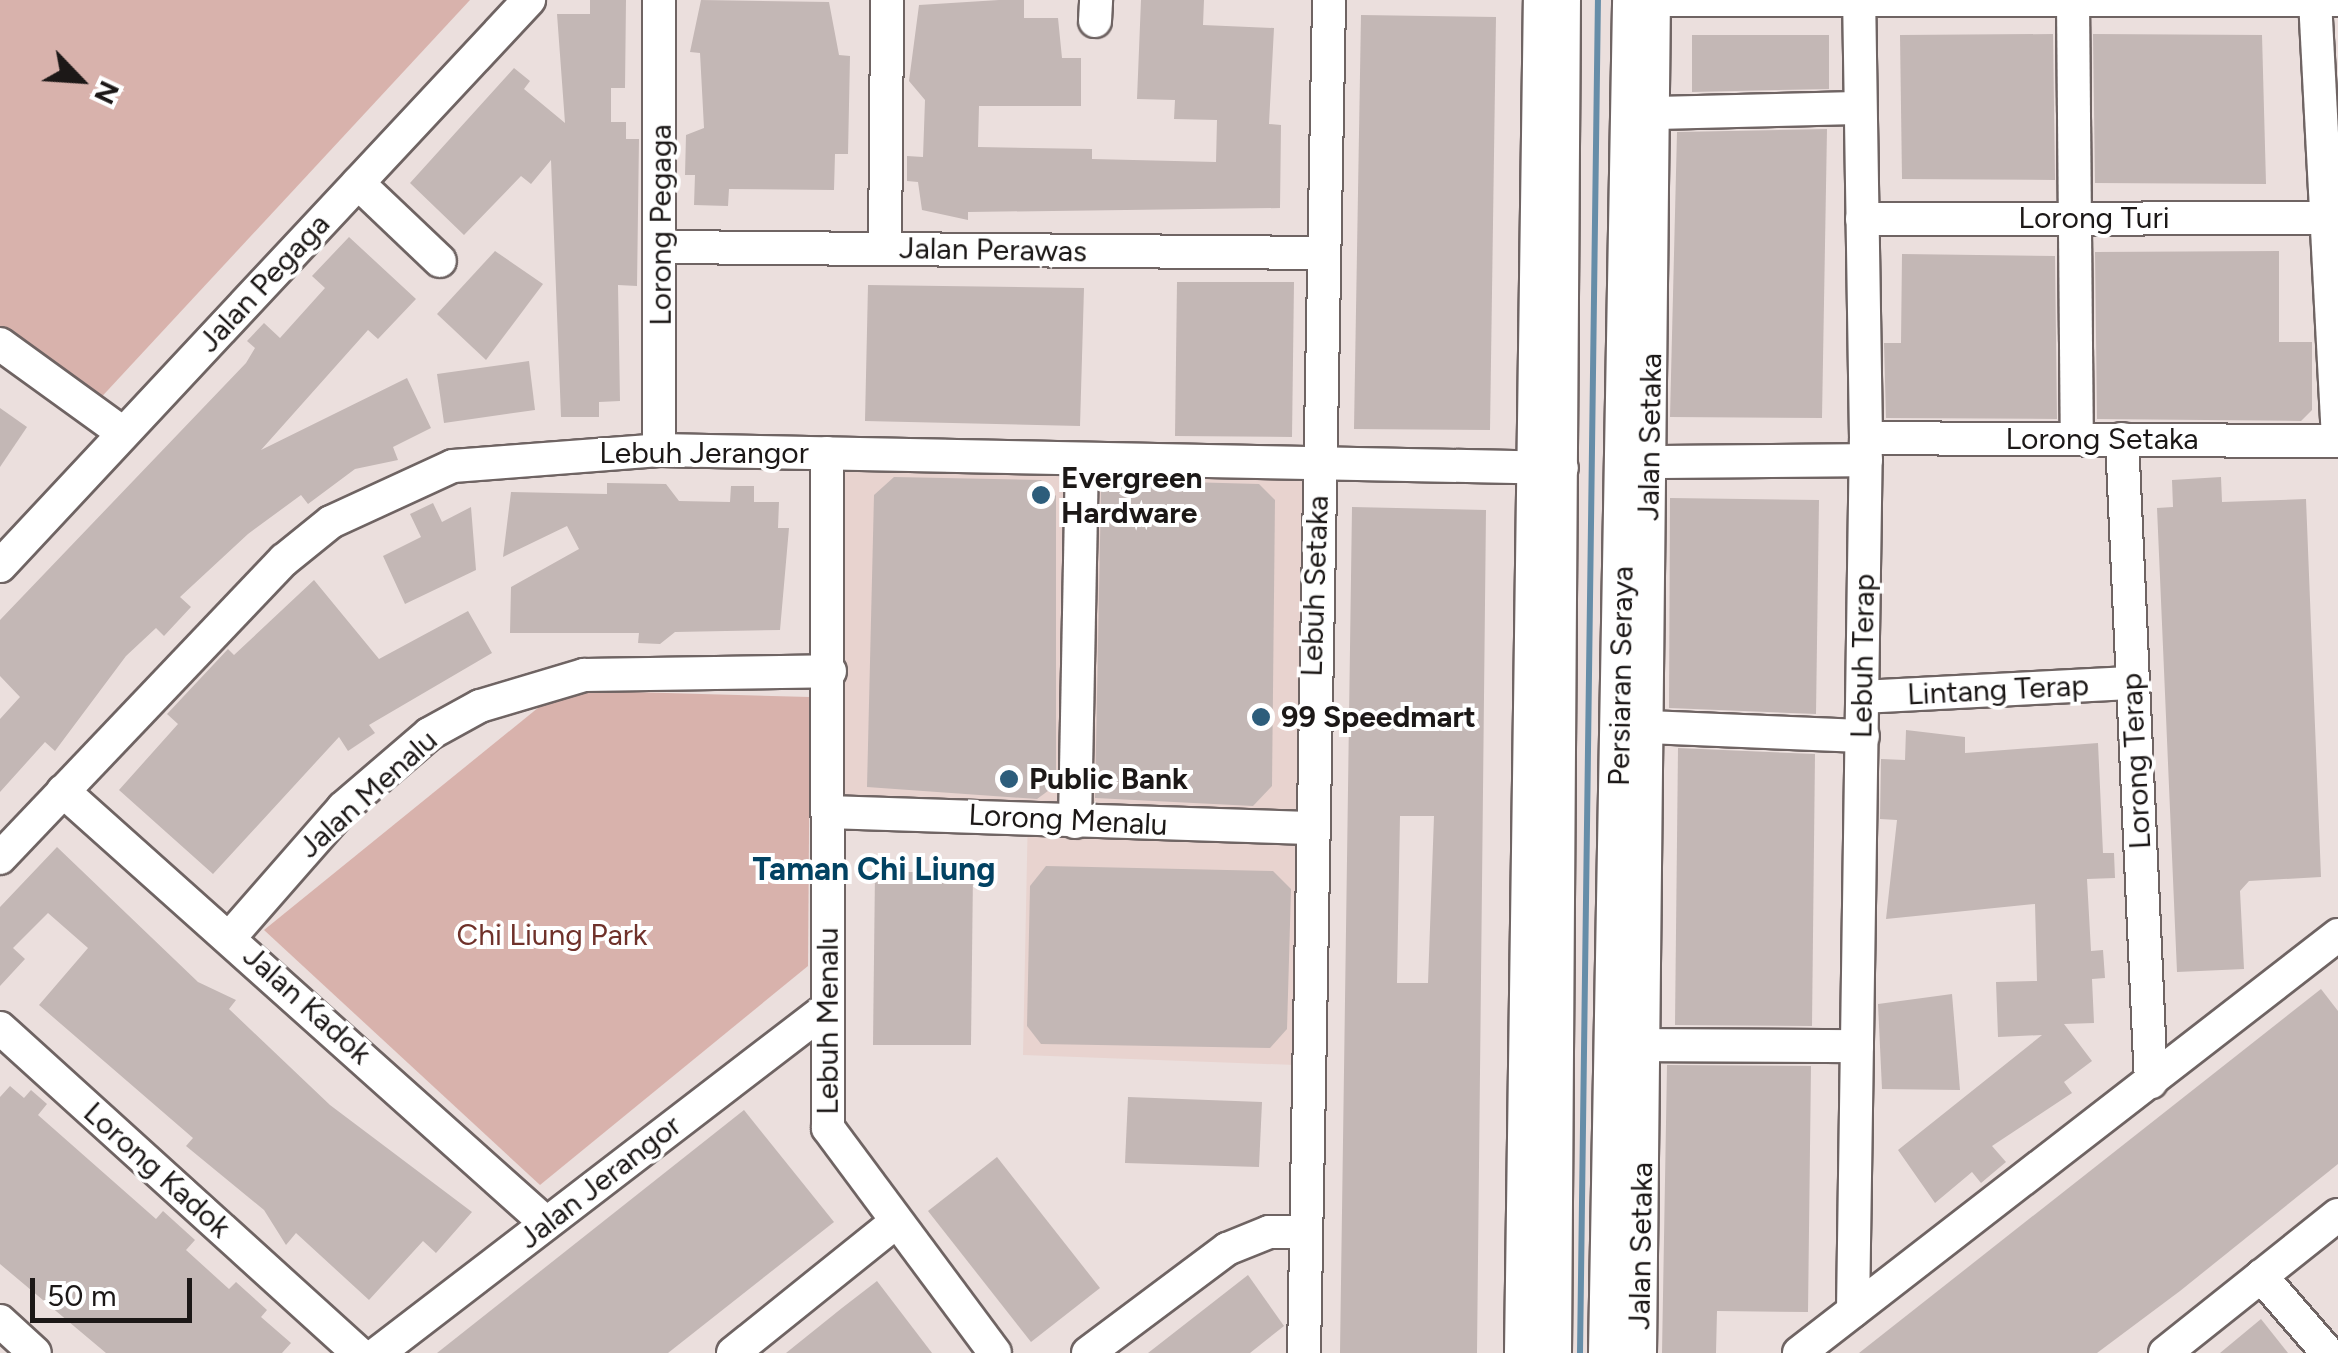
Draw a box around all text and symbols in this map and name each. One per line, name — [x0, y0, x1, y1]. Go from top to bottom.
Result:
north arrow — [30, 30, 130, 130]
text: N — [87, 76, 127, 110]
street label: Lorong Pegaga — [643, 124, 679, 326]
street label: Lorong Turi — [2018, 200, 2170, 236]
street label: Jalan Pegaga — [191, 206, 337, 360]
street label: Jalan Perawas — [899, 230, 1087, 270]
street label: Jalan Setaka — [1631, 353, 1669, 521]
street label: Lorong Setaka — [2005, 421, 2199, 457]
street label: Lebuh Jerangor — [599, 435, 809, 471]
place label: Evergreen Hardware — [1061, 460, 1203, 530]
marker: Evergreen Hardware — [1030, 484, 1052, 506]
street label: Lebuh Setaka — [1294, 495, 1336, 677]
street label: Persiaran Seraya — [1601, 566, 1641, 786]
street label: Lebuh Terap — [1844, 573, 1882, 739]
street label: Lintang Terap — [1906, 667, 2090, 713]
street label: Lorong Terap — [2113, 672, 2159, 850]
place label: 99 Speedmart — [1281, 699, 1476, 735]
marker: 99 Speedmart — [1250, 706, 1272, 728]
street label: Jalan Menalu — [291, 722, 445, 866]
place label: Public Bank — [1029, 761, 1188, 797]
marker: Public Bank — [998, 768, 1020, 790]
street label: Lorong Menalu — [967, 797, 1169, 843]
district label: Taman Chi Liung — [753, 850, 995, 888]
park label: Chi Liung Park — [457, 917, 647, 953]
street label: Lebuh Menalu — [810, 927, 846, 1115]
street label: Jalan Kadok — [236, 938, 378, 1072]
street label: Lorong Kadok — [76, 1095, 238, 1245]
street label: Jalan Jerangor — [512, 1107, 688, 1257]
street label: Jalan Setaka — [1622, 1162, 1660, 1330]
scale bar — [35, 1258, 198, 1320]
text: 50 m — [47, 1277, 116, 1314]

